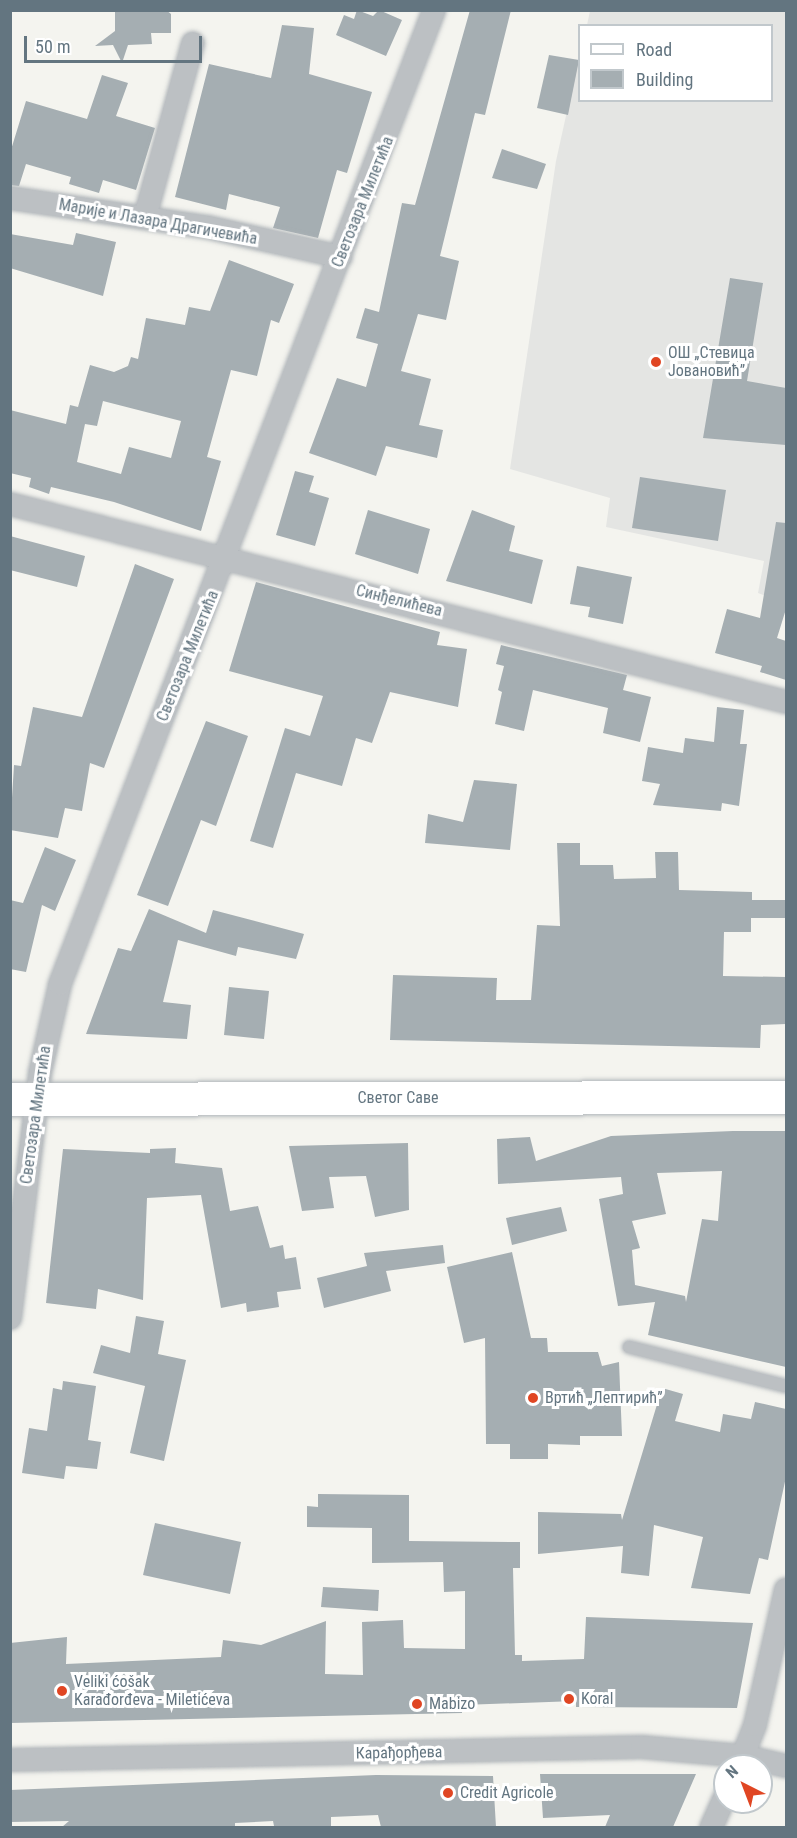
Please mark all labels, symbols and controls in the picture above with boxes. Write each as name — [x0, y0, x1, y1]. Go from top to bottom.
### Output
scale bar — [27, 24, 206, 62]
legend — [578, 24, 773, 102]
text: 50 m — [35, 36, 70, 57]
text: Road — [636, 39, 672, 60]
text: Building — [636, 69, 693, 90]
street label: Светозара Милетића — [328, 134, 398, 270]
street label: Марије и Лазара Драгичевића — [57, 195, 259, 249]
place label: ОШ „Стевица Јовановић” — [668, 343, 755, 381]
marker: ОШ „Стевица Јовановић” — [649, 355, 663, 369]
street label: Синђелићева — [354, 581, 444, 621]
street label: Светозара Милетића — [153, 588, 223, 724]
street label: Светозара Милетића — [17, 1045, 55, 1185]
street label: Светог Саве — [358, 1088, 438, 1108]
place label: Вртић „Лептирић” — [545, 1388, 663, 1408]
marker: Вртић „Лептирић” — [526, 1391, 540, 1405]
place label: Veliki ćošak Karađorđeva - Miletićeva — [74, 1672, 230, 1710]
marker: Veliki ćošak Karađorđeva - Miletićeva — [55, 1684, 69, 1698]
place label: Koral — [581, 1689, 613, 1709]
marker: Koral — [562, 1692, 576, 1706]
place label: Mabizo — [429, 1694, 475, 1714]
marker: Mabizo — [410, 1697, 424, 1711]
street label: Карађорђева — [355, 1743, 443, 1763]
north arrow — [713, 1754, 773, 1814]
text: N — [722, 1761, 742, 1782]
place label: Credit Agricole — [460, 1783, 554, 1803]
marker: Credit Agricole — [441, 1786, 455, 1800]

